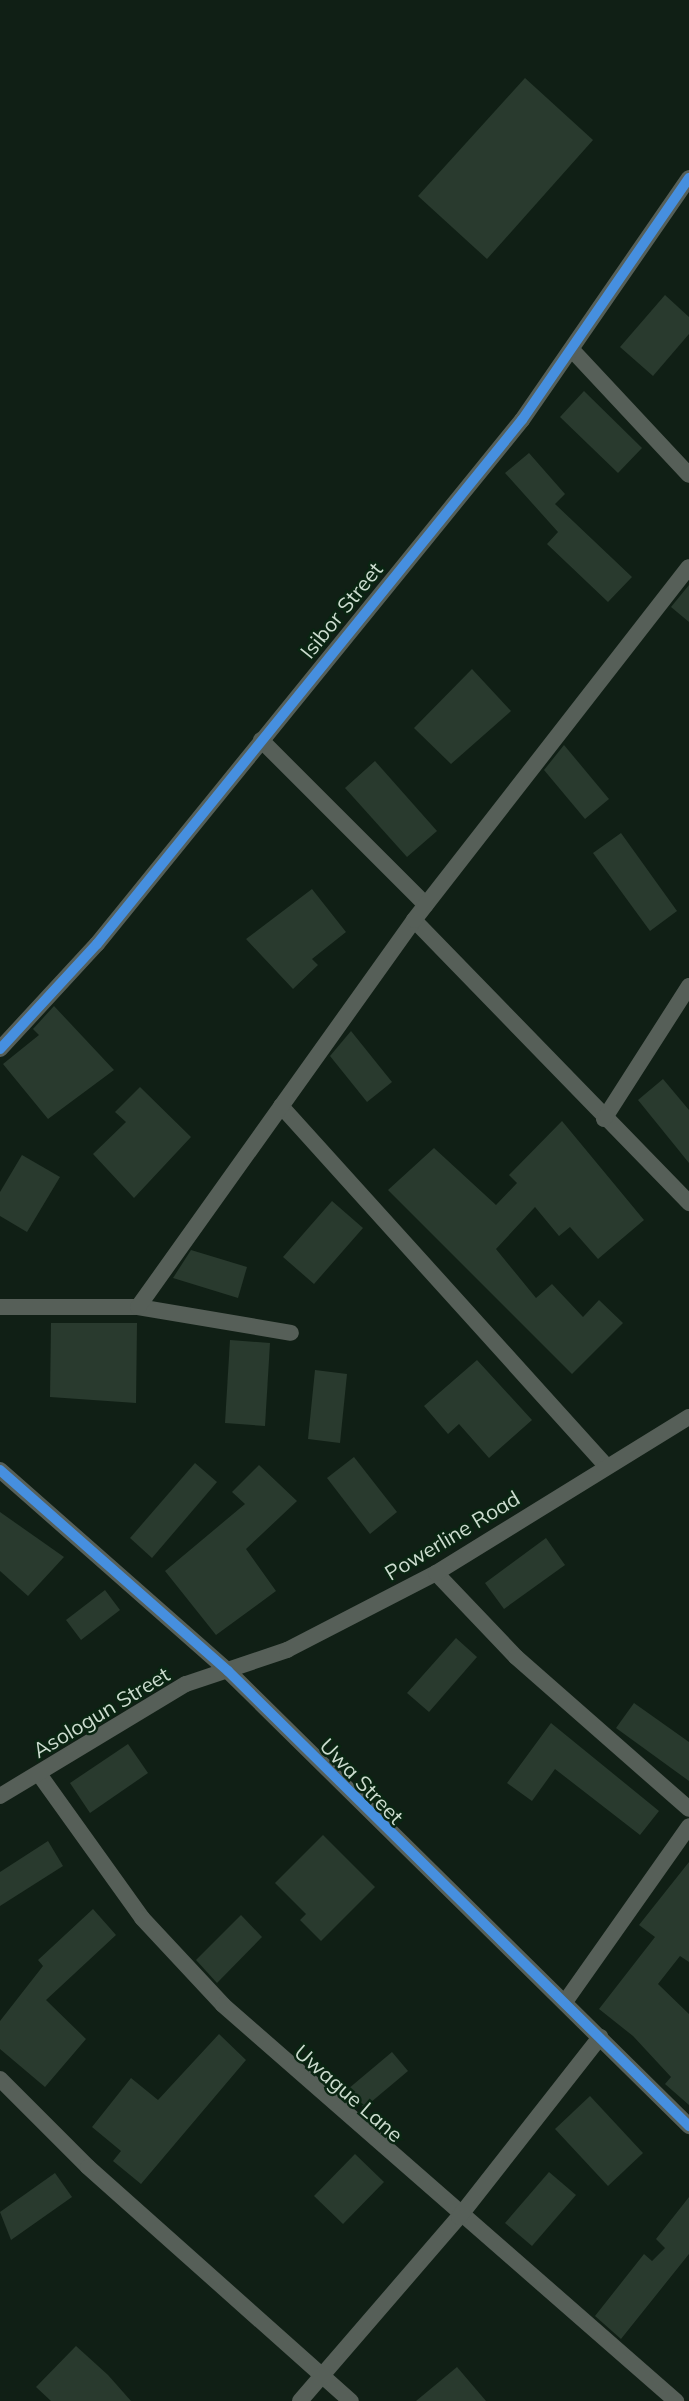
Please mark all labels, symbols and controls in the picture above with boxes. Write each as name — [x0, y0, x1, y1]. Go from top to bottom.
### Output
street label: Isibor Street — [295, 557, 387, 663]
street label: Powerline Road — [380, 1485, 524, 1585]
street label: Asologun Street — [28, 1661, 174, 1763]
street label: Uwa Street — [315, 1733, 409, 1829]
street label: Uwague Lane — [290, 2039, 408, 2147]

